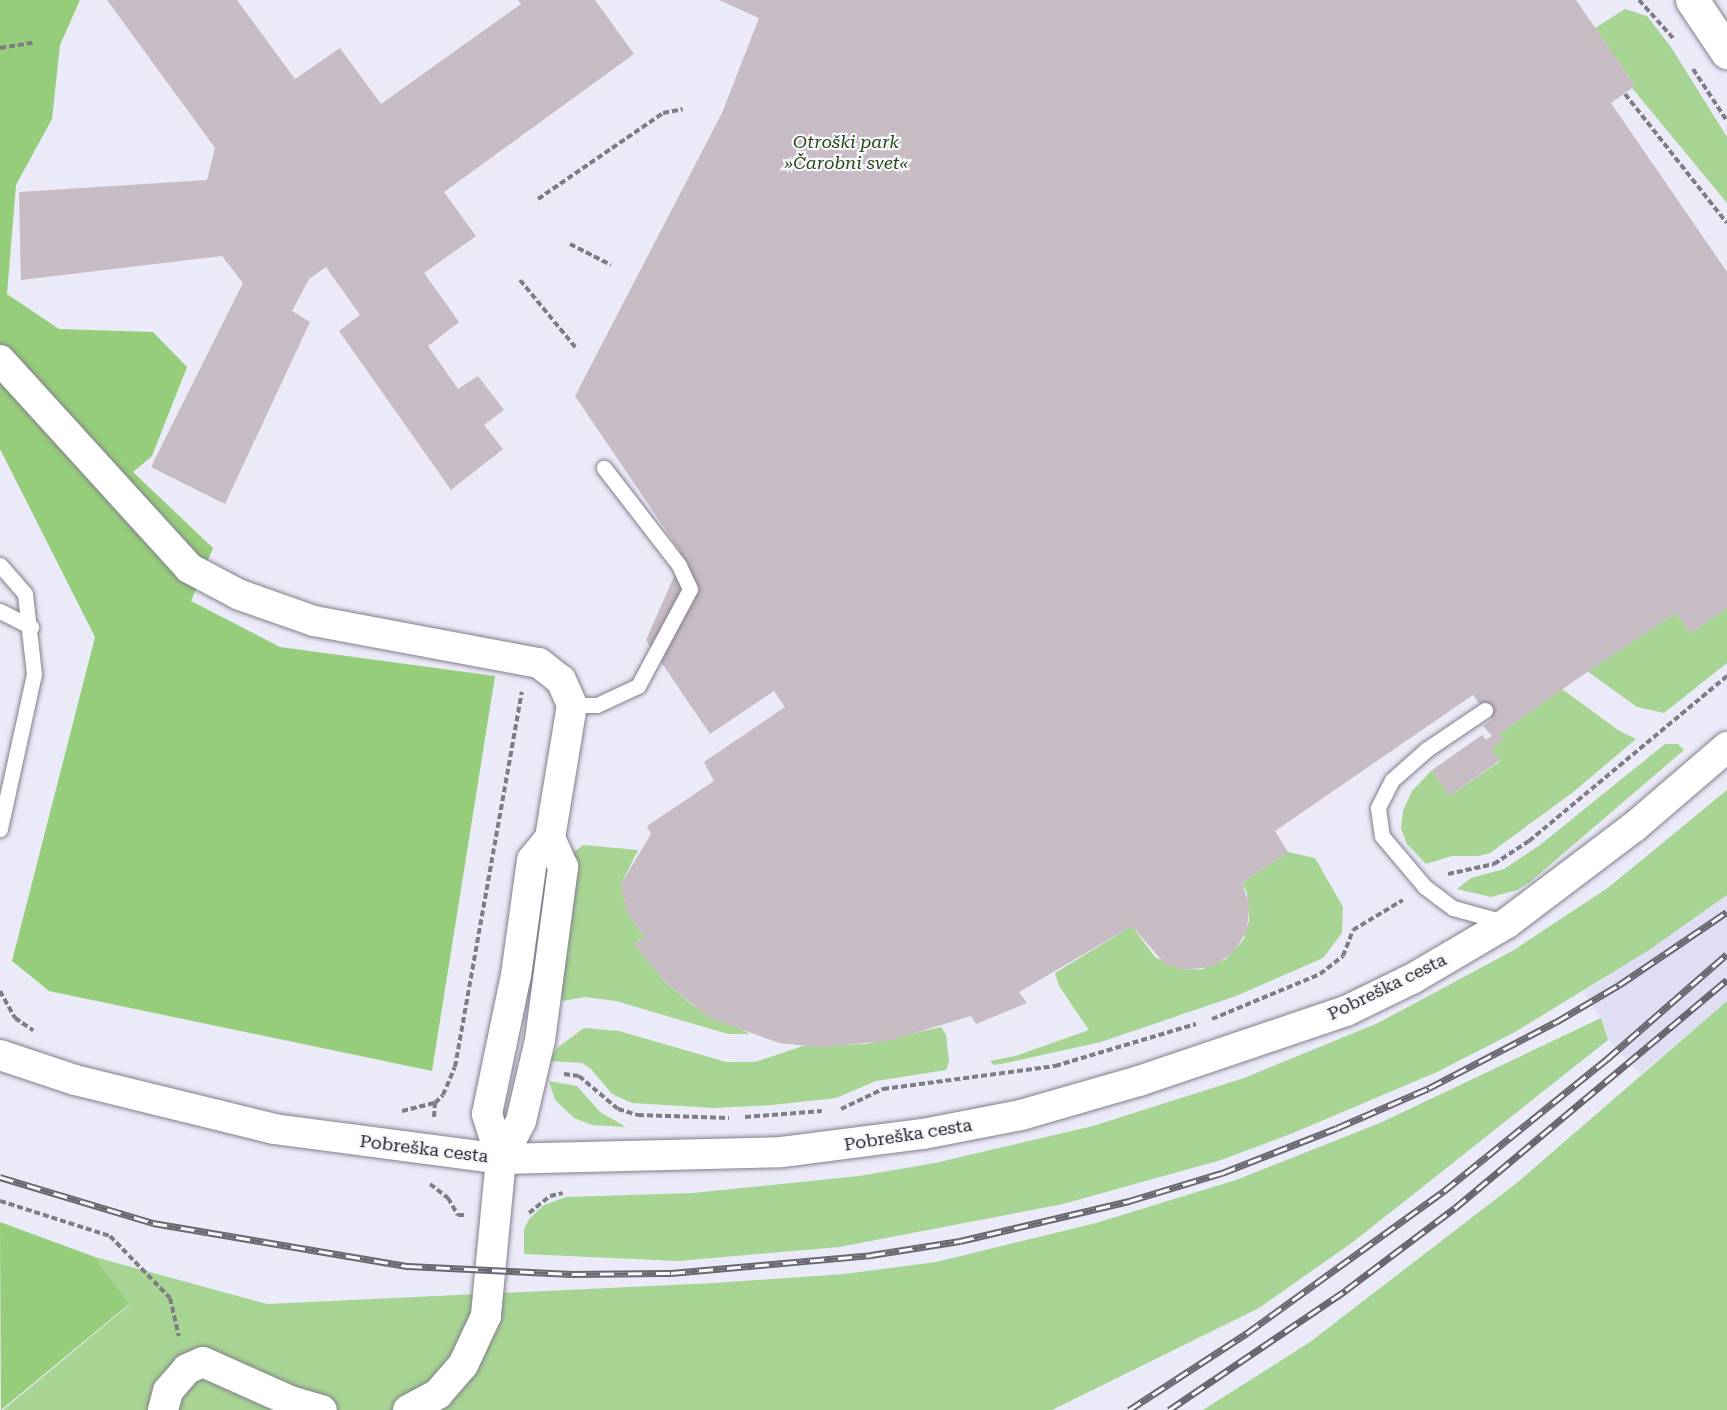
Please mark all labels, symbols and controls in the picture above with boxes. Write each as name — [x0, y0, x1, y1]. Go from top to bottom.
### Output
park label: Otroški park »Čarobni svet« — [784, 132, 908, 174]
street label: Pobreška cesta — [1324, 949, 1450, 1025]
street label: Pobreška cesta — [842, 1114, 974, 1156]
street label: Pobreška cesta — [358, 1130, 490, 1168]

